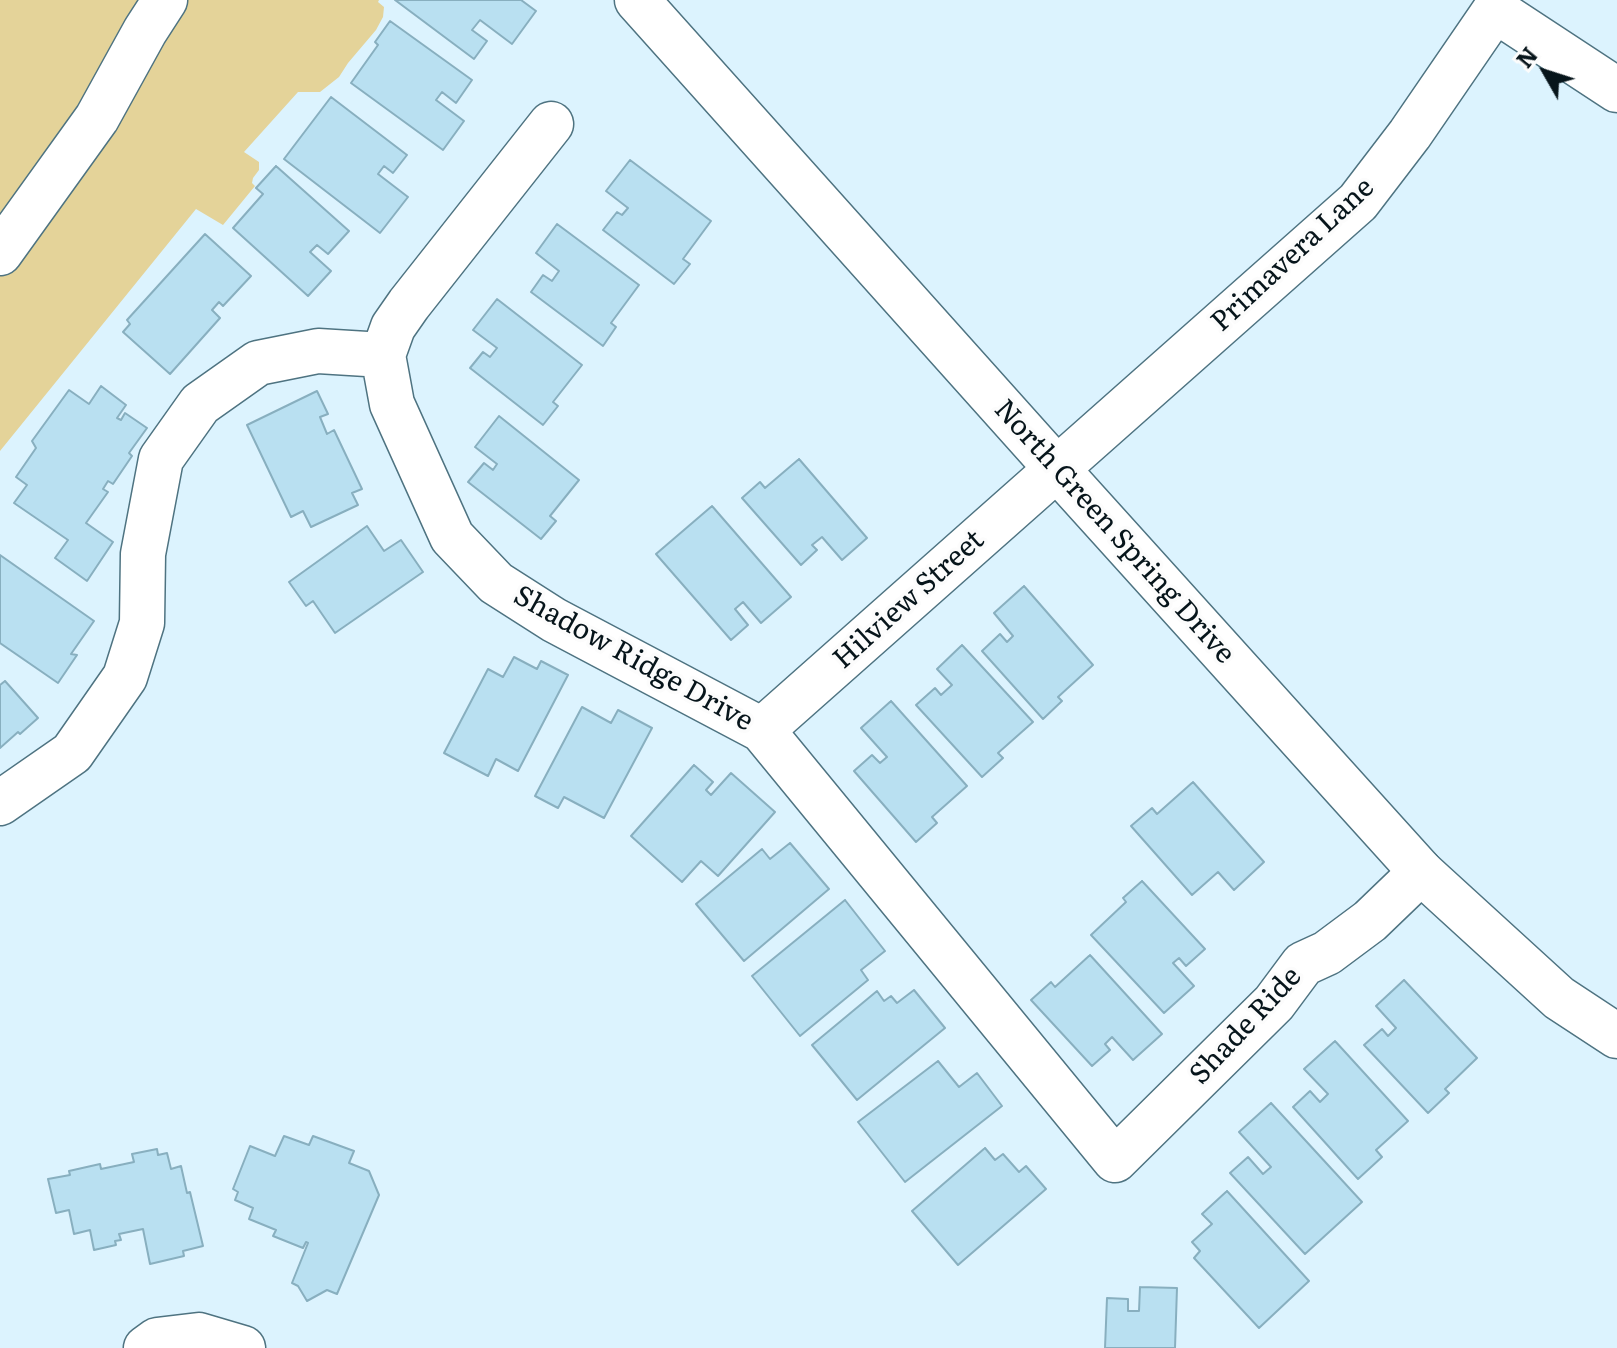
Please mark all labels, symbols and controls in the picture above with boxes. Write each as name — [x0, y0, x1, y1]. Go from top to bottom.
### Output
north arrow — [1505, 32, 1585, 112]
text: N — [1507, 39, 1545, 74]
street label: Primavera Lane — [1205, 171, 1381, 339]
street label: North Green Spring Drive — [987, 393, 1241, 671]
street label: Hilview Street — [827, 524, 991, 676]
street label: Shadow Ridge Drive — [507, 579, 759, 739]
street label: Shade Ride — [1183, 960, 1309, 1092]

